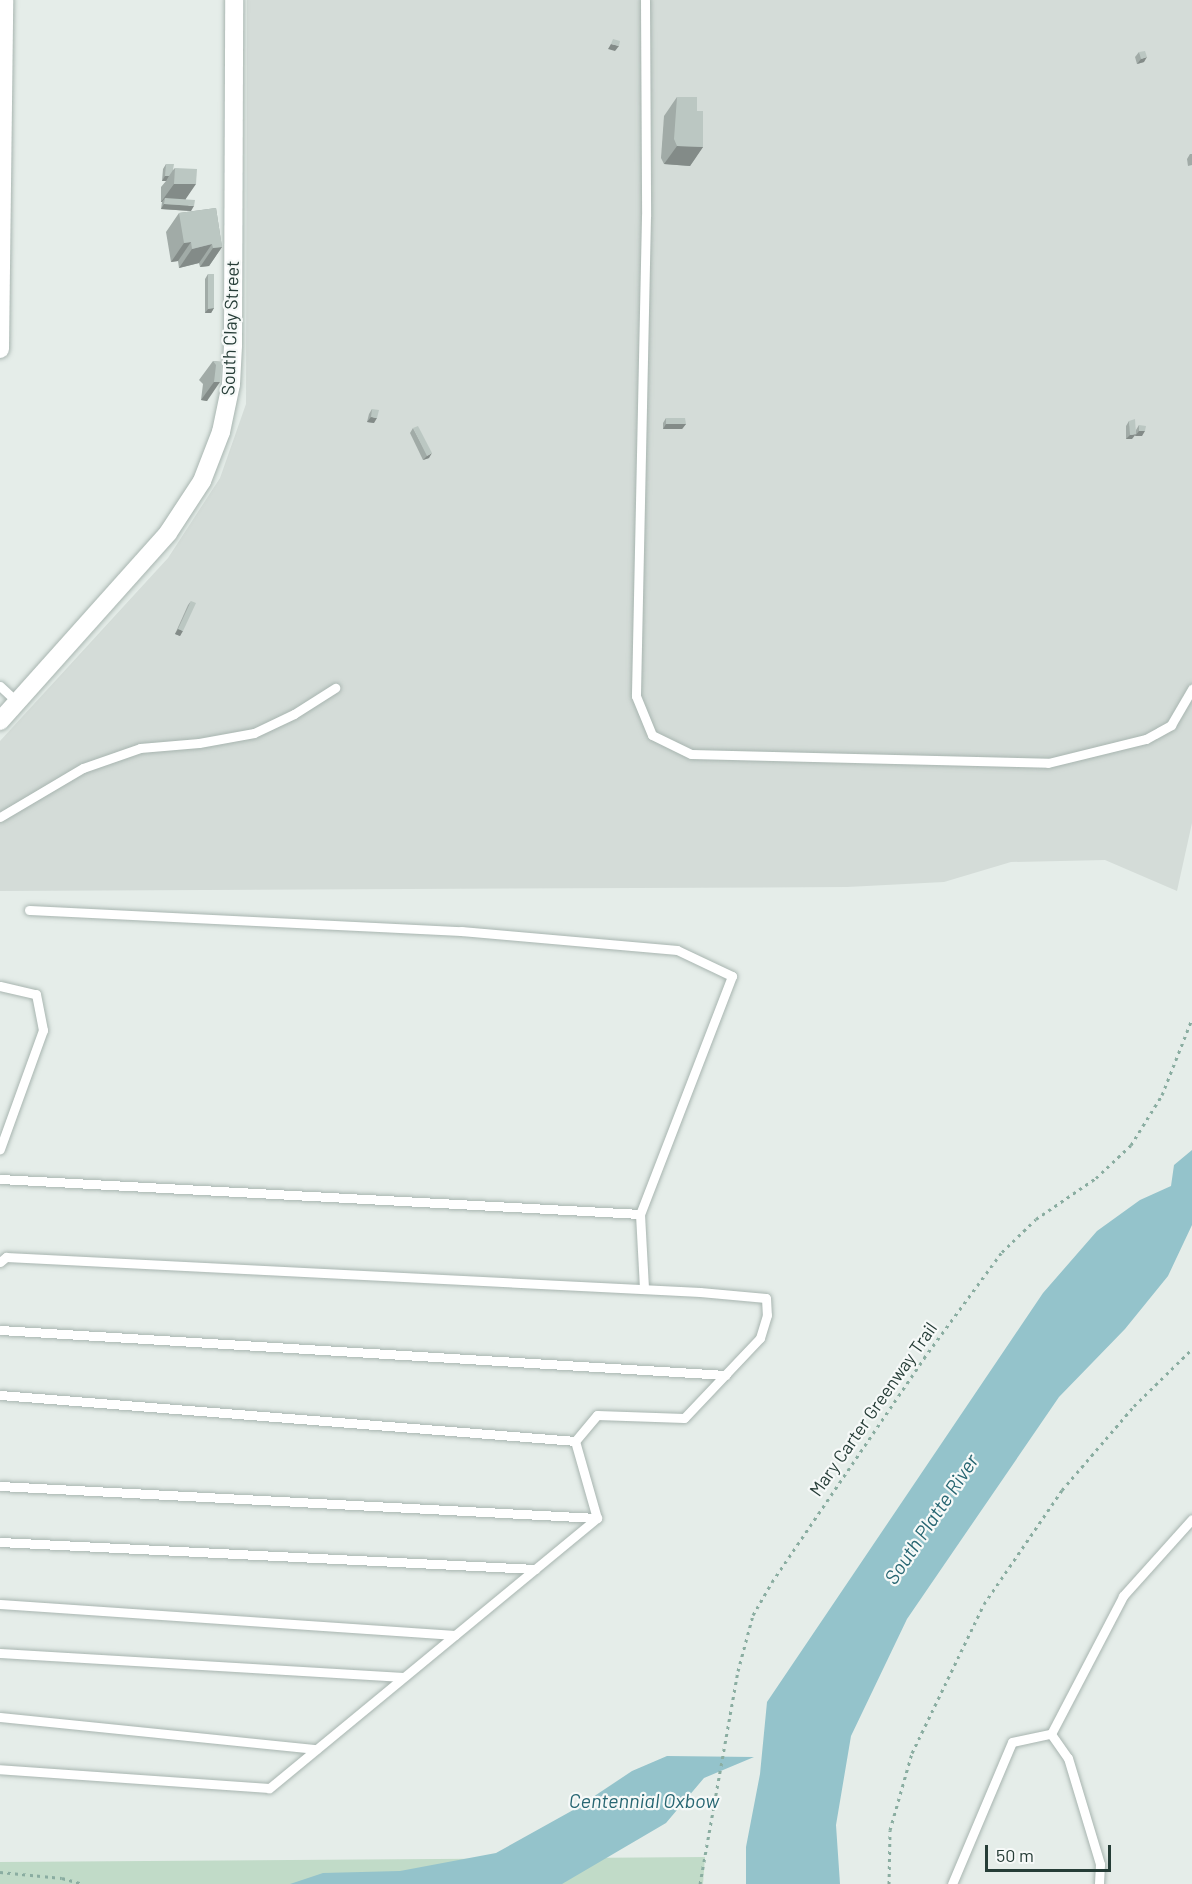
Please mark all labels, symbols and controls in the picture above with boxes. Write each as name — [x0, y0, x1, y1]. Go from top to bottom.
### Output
street label: South Clay Street — [217, 260, 243, 396]
street label: Mary Carter Greenway Trail — [805, 1318, 941, 1500]
water label: South Platte River — [879, 1450, 983, 1588]
water label: Centennial Oxbow — [569, 1788, 719, 1812]
scale bar — [988, 1833, 1114, 1871]
text: 50 m — [996, 1844, 1034, 1866]

